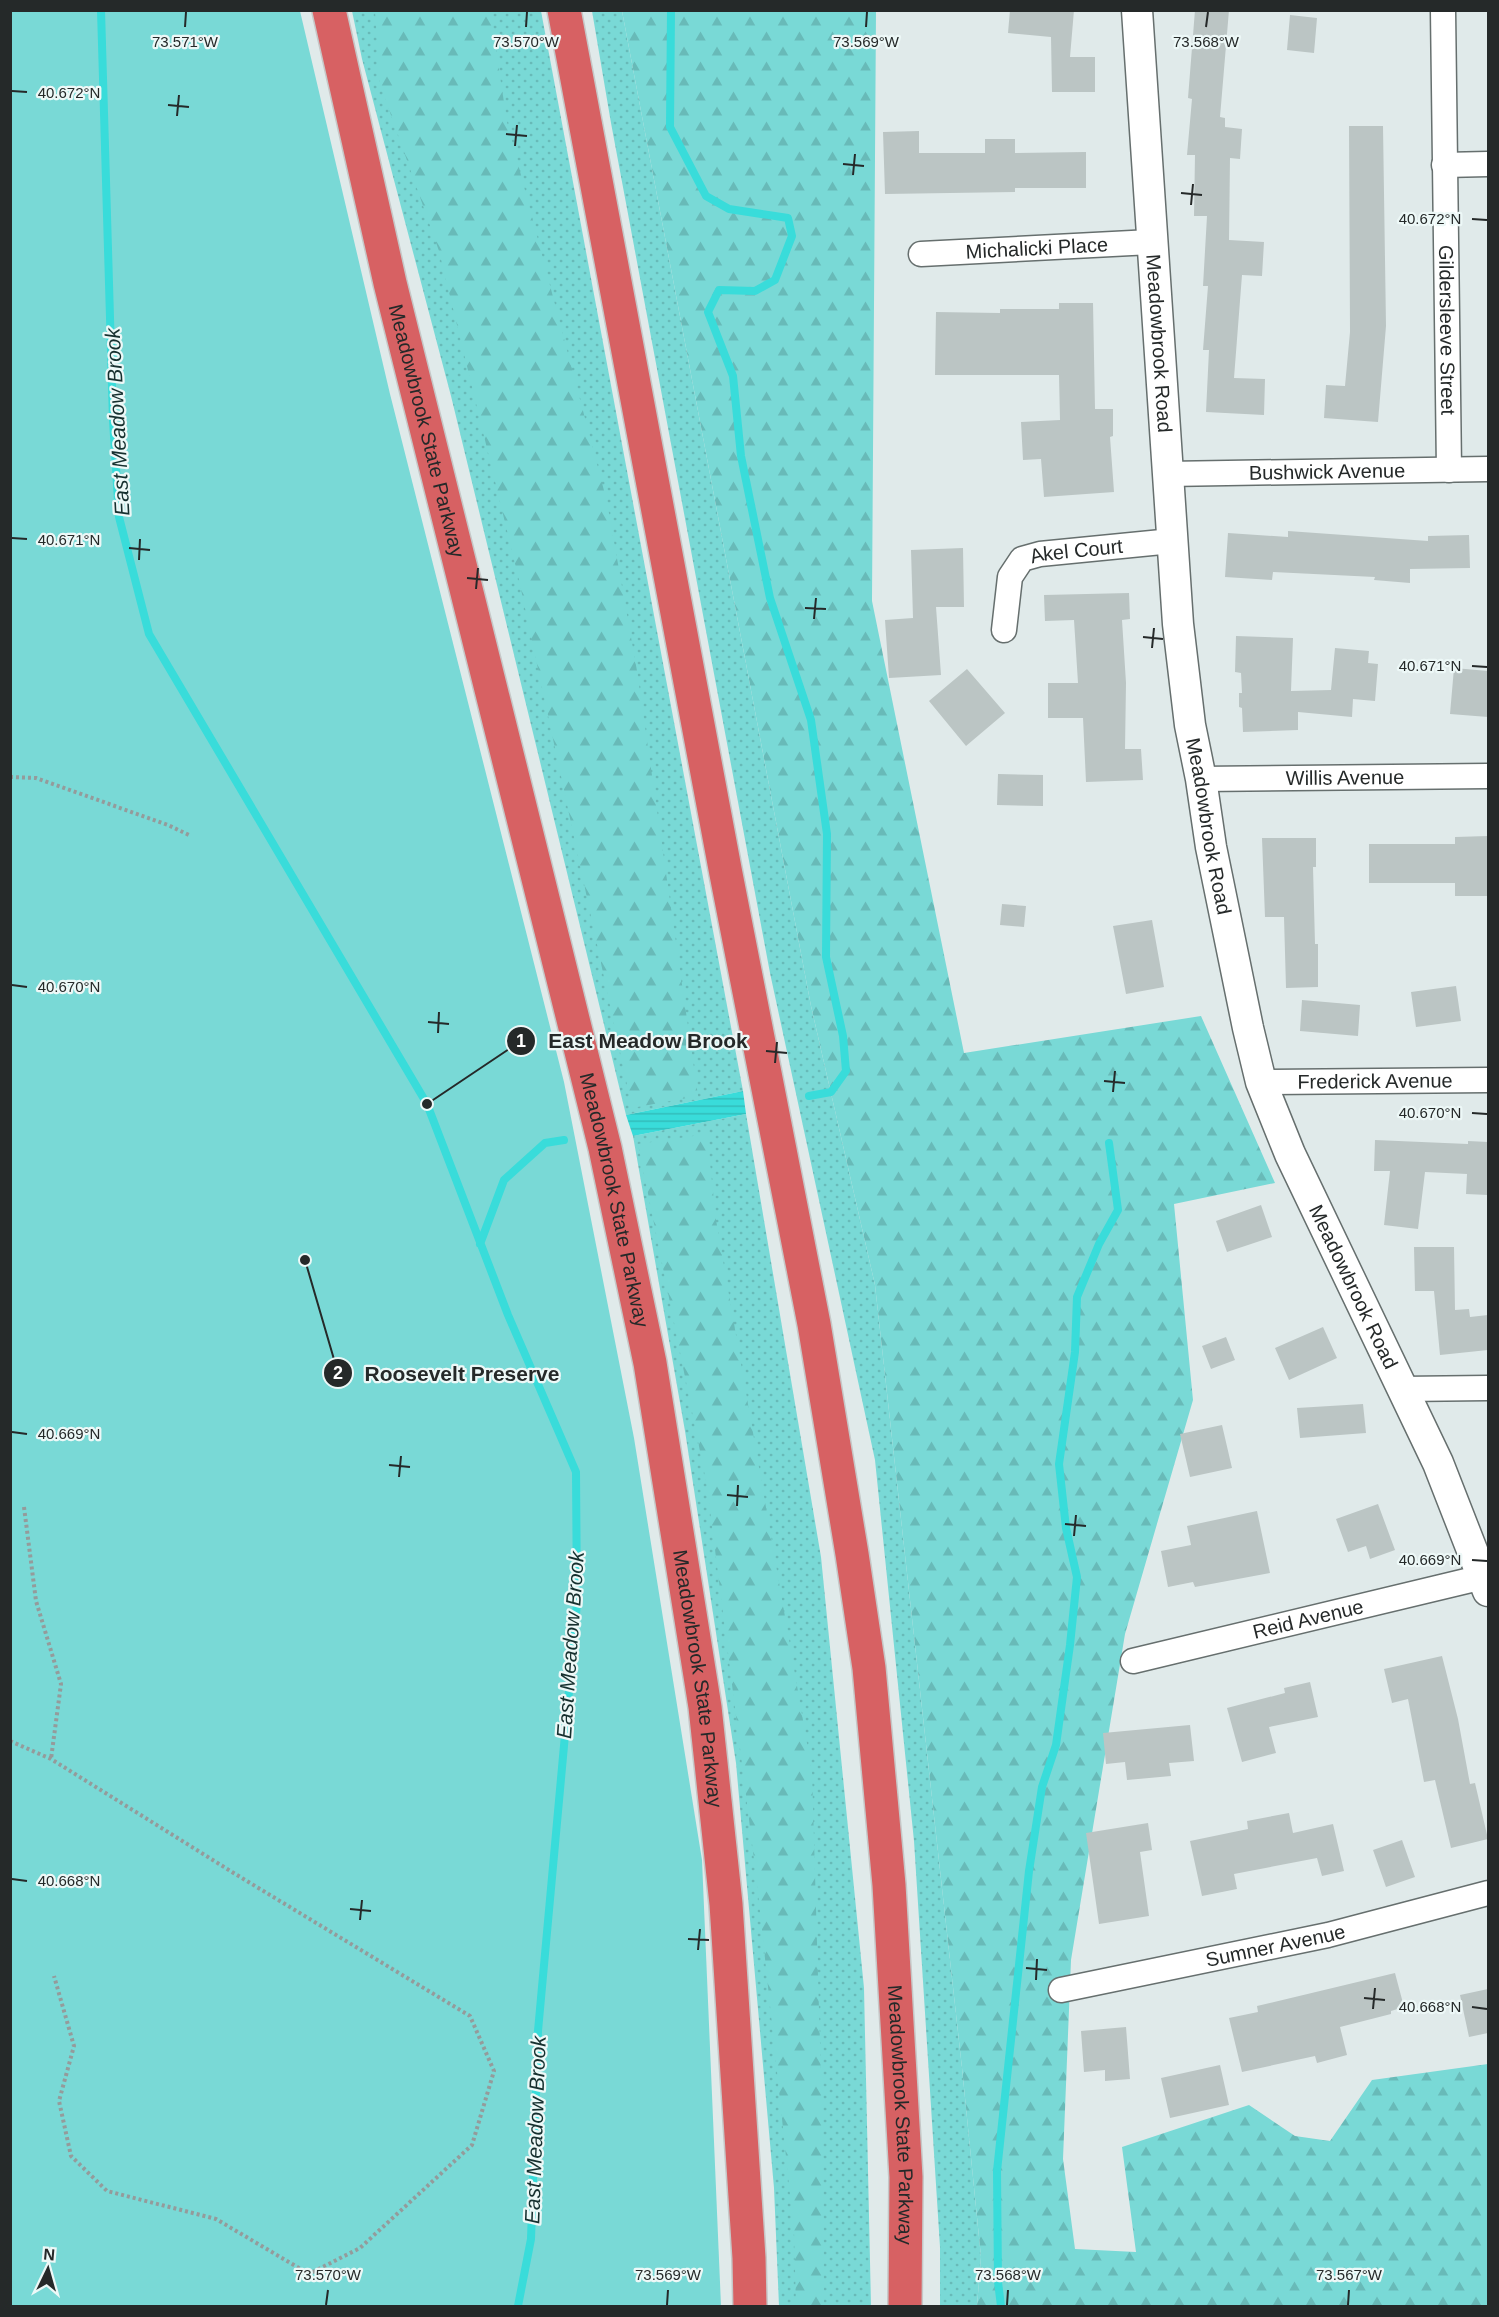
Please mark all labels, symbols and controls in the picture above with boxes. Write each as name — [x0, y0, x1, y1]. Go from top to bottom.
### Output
text: 73.571°W — [152, 33, 219, 50]
text: 73.570°W — [493, 33, 560, 50]
text: 73.569°W — [833, 33, 900, 50]
text: 73.568°W — [1173, 33, 1240, 50]
text: 40.672°N — [38, 84, 100, 101]
text: 40.672°N — [1399, 210, 1461, 227]
street label: Michalicki Place — [965, 233, 1108, 263]
street label: Gildersleeve Street — [1435, 245, 1459, 416]
street label: Meadowbrook Road — [1142, 253, 1176, 433]
street label: Meadowbrook State Parkway — [385, 302, 469, 560]
water label: East Meadow Brook — [101, 326, 133, 516]
street label: Bushwick Avenue — [1249, 459, 1405, 484]
text: 40.671°N — [38, 531, 100, 548]
street label: Akel Court — [1027, 535, 1124, 567]
text: 40.671°N — [1399, 657, 1461, 674]
street label: Meadowbrook Road — [1182, 736, 1236, 916]
street label: Willis Avenue — [1286, 766, 1404, 789]
text: 40.670°N — [38, 978, 100, 995]
callout: East Meadow Brook — [506, 1022, 759, 1061]
text: East Meadow Brook — [548, 1029, 748, 1052]
text: 1 — [516, 1031, 526, 1051]
street label: Frederick Avenue — [1297, 1069, 1453, 1093]
street label: Meadowbrook State Parkway — [576, 1070, 653, 1329]
text: 40.670°N — [1399, 1104, 1461, 1121]
street label: Meadowbrook Road — [1305, 1201, 1402, 1372]
callout: Roosevelt Preserve — [323, 1354, 571, 1393]
text: Roosevelt Preserve — [365, 1362, 559, 1385]
text: 2 — [333, 1363, 343, 1383]
text: 40.669°N — [38, 1425, 100, 1442]
street label: Meadowbrook State Parkway — [669, 1548, 727, 1809]
water label: East Meadow Brook — [552, 1549, 588, 1740]
text: 40.669°N — [1399, 1551, 1461, 1568]
street label: Reid Avenue — [1250, 1595, 1366, 1643]
text: 40.668°N — [38, 1872, 100, 1889]
street label: Sumner Avenue — [1204, 1920, 1348, 1971]
street label: Meadowbrook State Parkway — [884, 1984, 917, 2245]
text: 40.668°N — [1399, 1998, 1461, 2015]
water label: East Meadow Brook — [520, 2034, 550, 2224]
north arrow — [18, 2239, 78, 2299]
text: N — [43, 2246, 56, 2264]
text: 73.570°W — [295, 2266, 362, 2283]
text: 73.569°W — [635, 2266, 702, 2283]
text: 73.568°W — [975, 2266, 1042, 2283]
text: 73.567°W — [1316, 2266, 1383, 2283]

